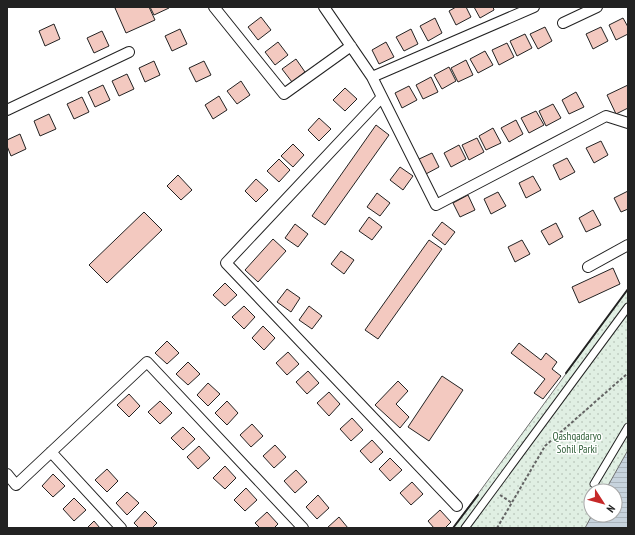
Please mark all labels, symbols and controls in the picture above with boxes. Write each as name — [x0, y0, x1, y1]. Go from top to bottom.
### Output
park label: Qashqadaryo Sohil Parki — [552, 429, 602, 456]
north arrow — [583, 483, 623, 523]
text: N — [604, 502, 619, 515]

